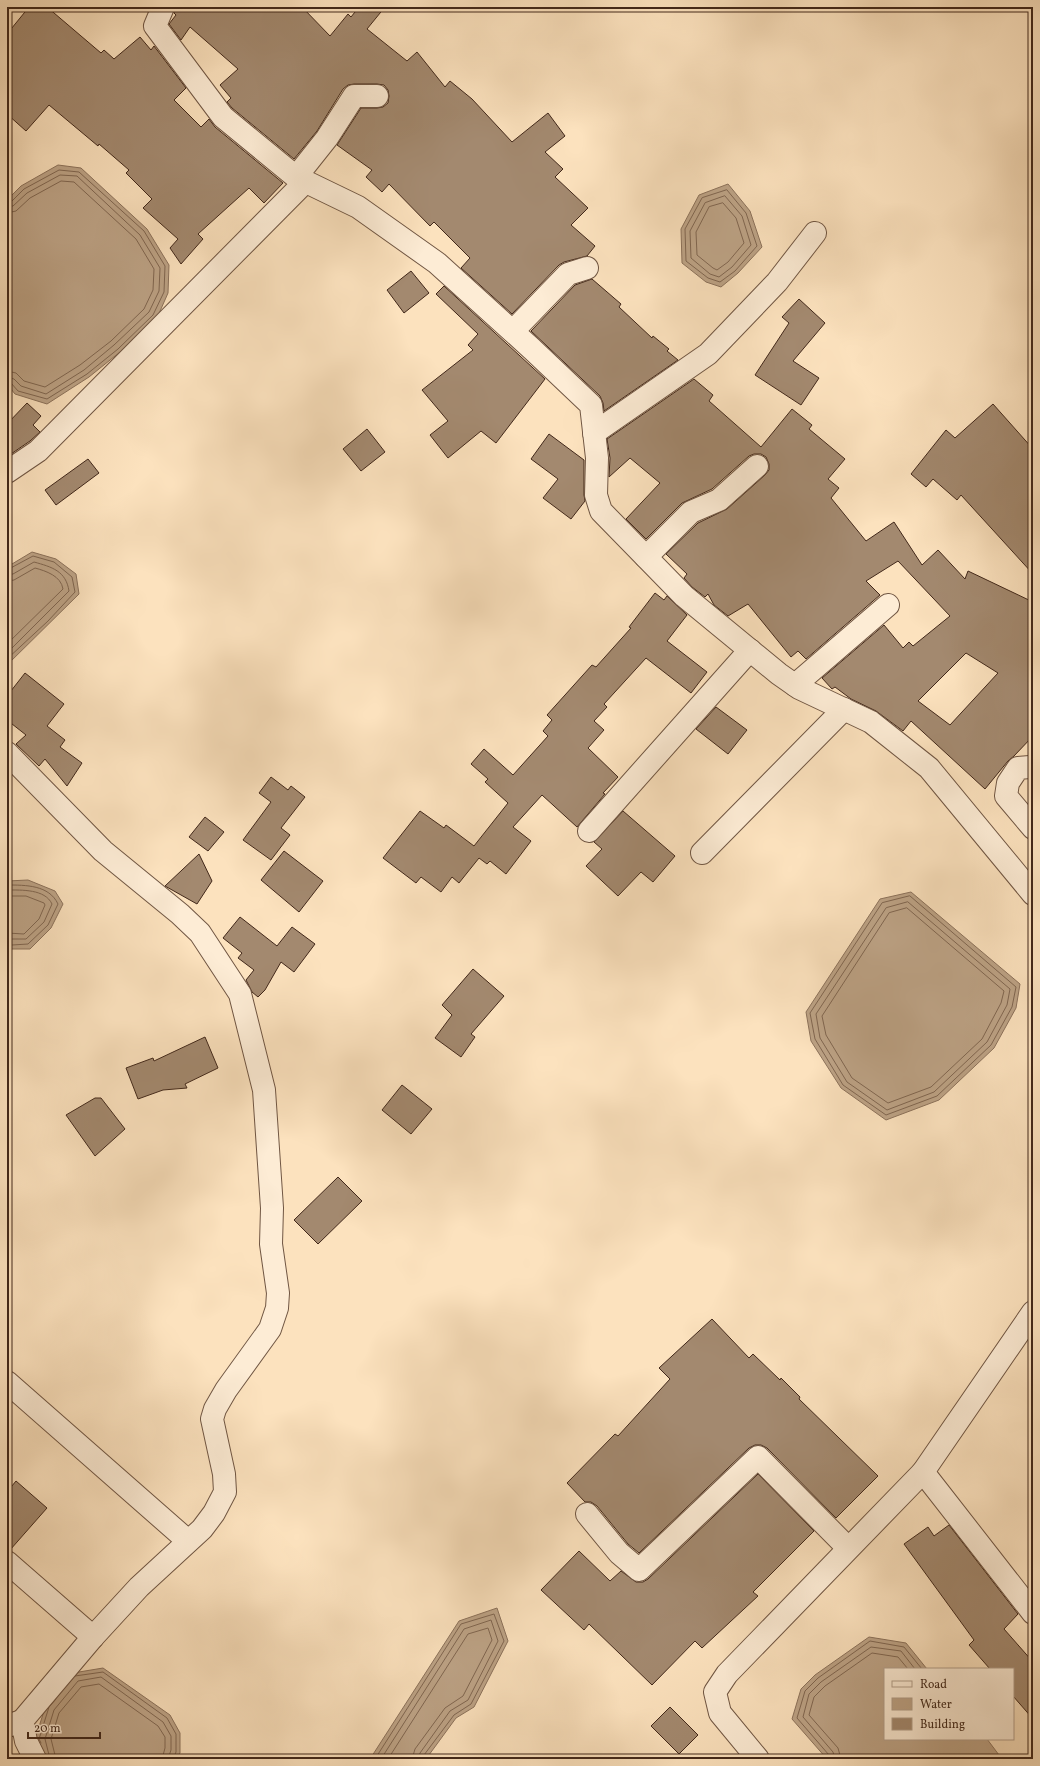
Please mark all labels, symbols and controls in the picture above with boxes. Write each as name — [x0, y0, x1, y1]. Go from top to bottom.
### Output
legend — [884, 1668, 1014, 1740]
text: Road — [920, 1677, 947, 1693]
text: Water — [920, 1697, 952, 1713]
scale bar — [28, 1714, 100, 1740]
text: Building — [920, 1717, 965, 1733]
text: 20 m — [34, 1721, 61, 1737]

